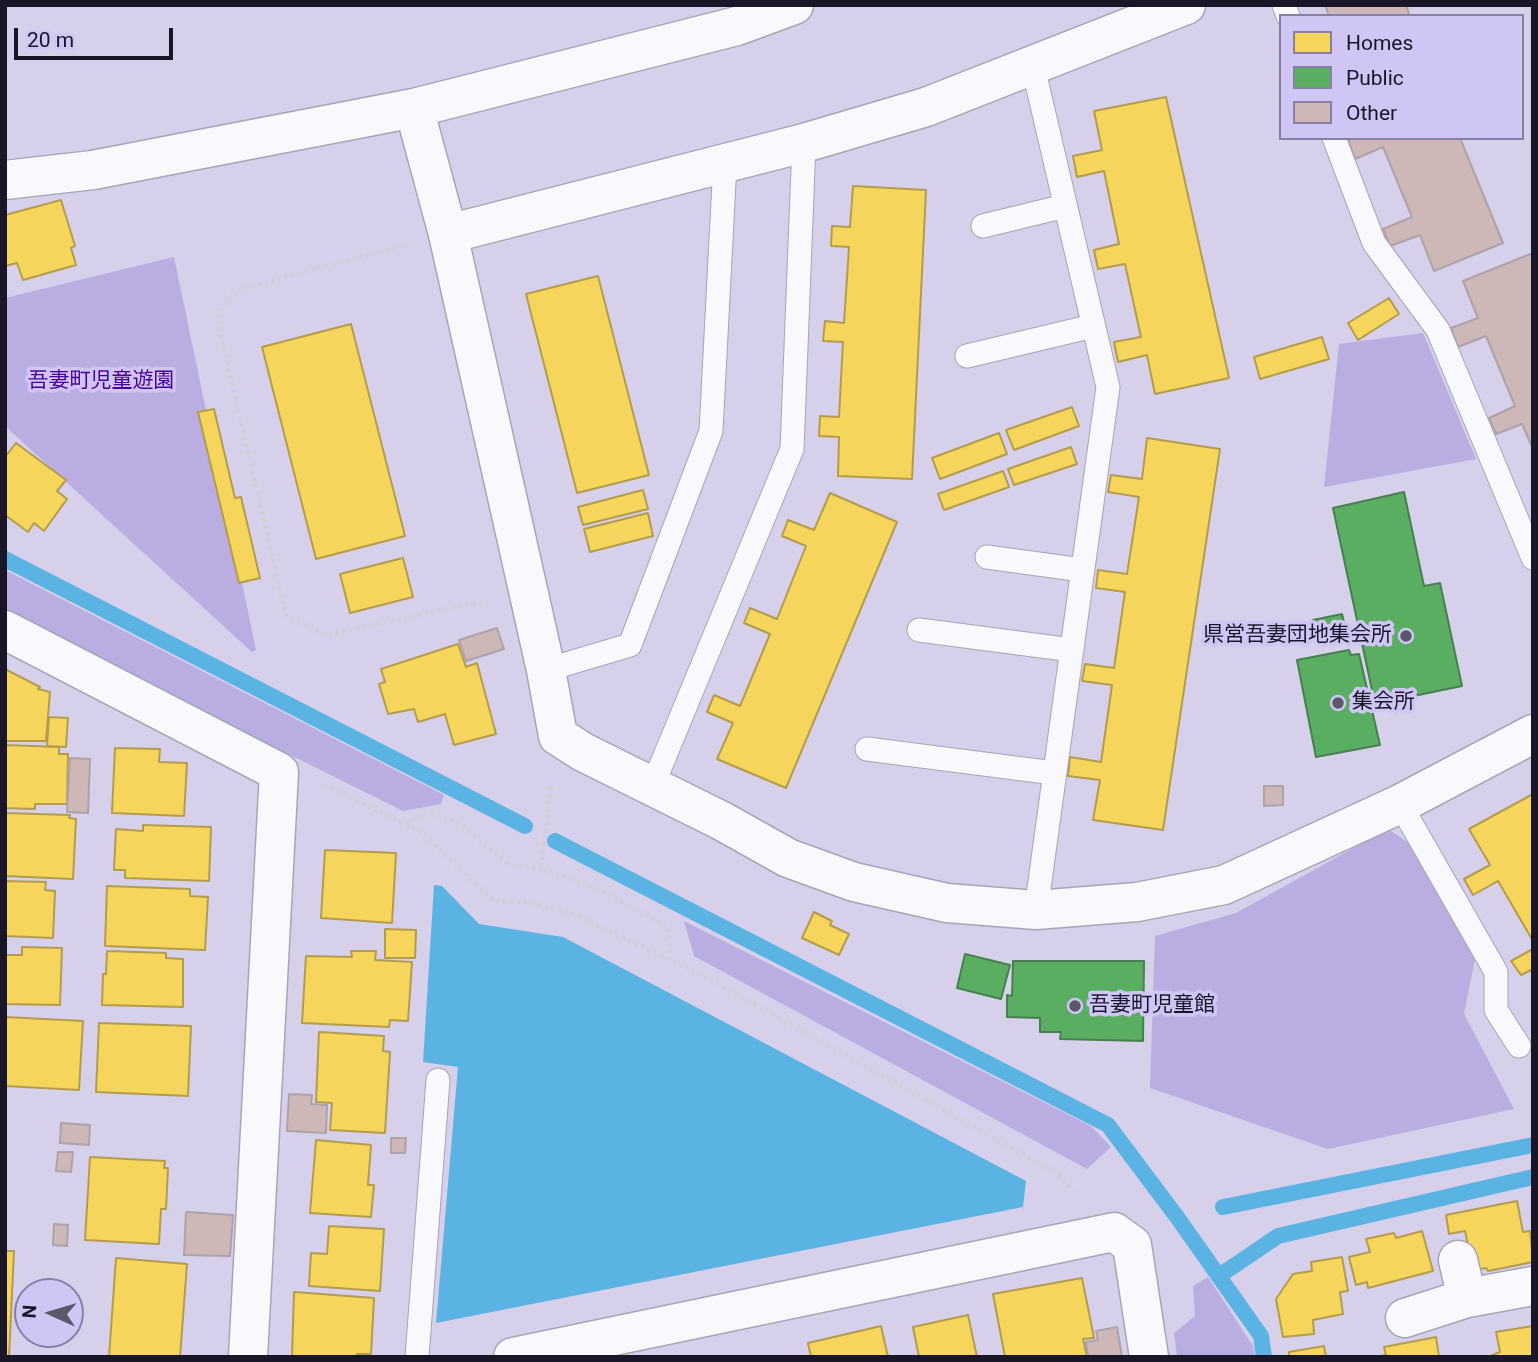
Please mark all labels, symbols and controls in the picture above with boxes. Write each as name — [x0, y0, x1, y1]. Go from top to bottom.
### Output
scale bar — [18, 14, 177, 58]
legend — [1279, 14, 1524, 140]
text: 20 m — [27, 28, 74, 52]
text: Homes — [1346, 31, 1413, 55]
text: Public — [1346, 66, 1404, 90]
text: Other — [1346, 101, 1397, 125]
park label: 吾妻町児童遊園 — [28, 369, 174, 395]
place label: 県営吾妻団地集会所 — [1203, 623, 1392, 649]
marker: 県営吾妻団地集会所 — [1398, 628, 1414, 644]
place label: 集会所 — [1352, 690, 1415, 716]
marker: 集会所 — [1330, 695, 1346, 711]
place label: 吾妻町児童館 — [1089, 993, 1215, 1019]
marker: 吾妻町児童館 — [1067, 998, 1083, 1014]
north arrow — [14, 1278, 84, 1348]
text: N — [18, 1304, 41, 1319]

